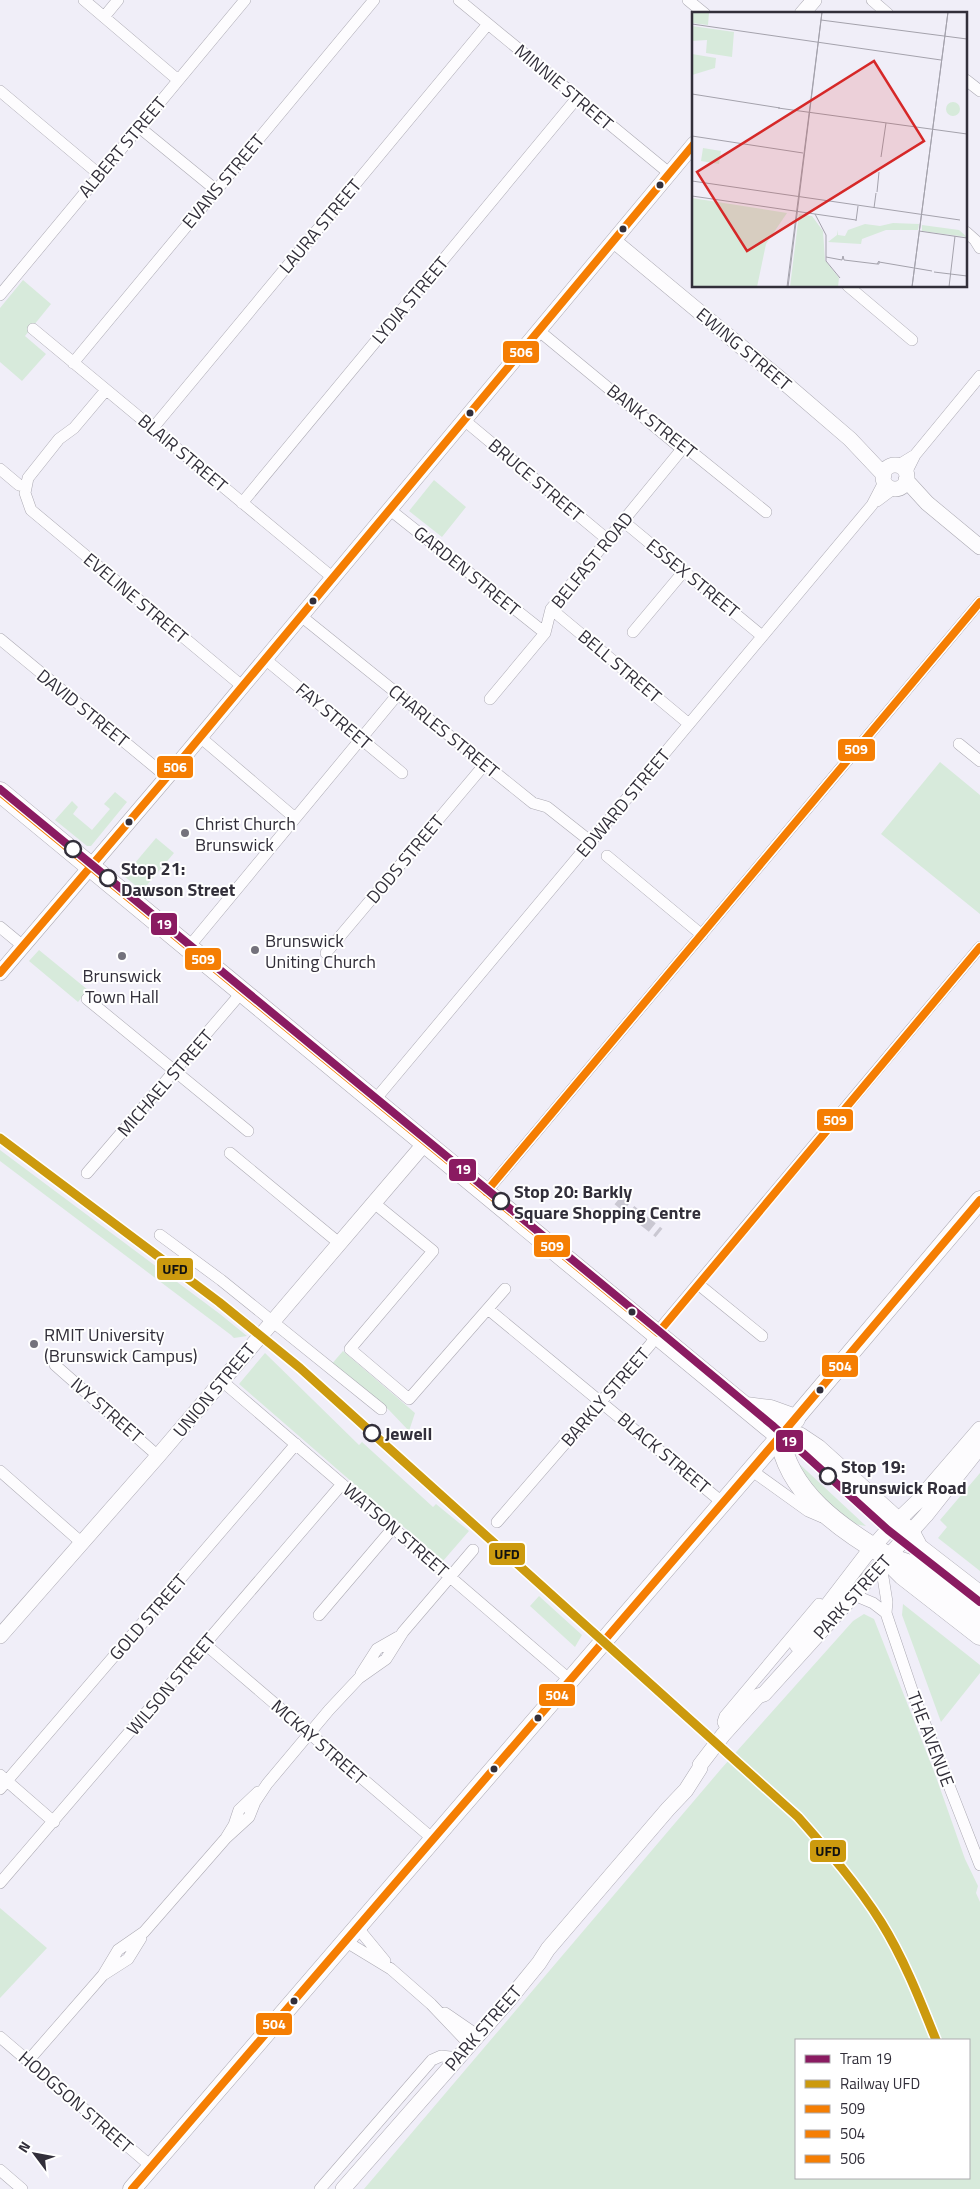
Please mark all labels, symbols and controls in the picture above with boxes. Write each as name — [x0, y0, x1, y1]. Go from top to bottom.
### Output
inset map — [692, 12, 968, 288]
street label: MINNIE STREET — [509, 37, 620, 137]
street label: ALBERT STREET — [72, 90, 173, 203]
street label: EVANS STREET — [175, 127, 271, 234]
street label: LAURA STREET — [272, 172, 368, 279]
unlabelled marker — [655, 180, 665, 190]
unlabelled marker — [618, 224, 628, 234]
street label: LYDIA STREET — [365, 250, 455, 350]
street label: EWING STREET — [690, 301, 798, 397]
line badge: 506 — [502, 340, 540, 364]
text: 506 — [509, 341, 533, 362]
street label: BANK STREET — [601, 377, 703, 465]
street label: BLAIR STREET — [132, 407, 234, 499]
unlabelled marker — [465, 408, 475, 418]
street label: BRUCE STREET — [482, 432, 590, 528]
street label: BELFAST ROAD — [545, 506, 639, 614]
street label: GARDEN STREET — [408, 520, 527, 623]
street label: ESSEX STREET — [641, 532, 746, 624]
street label: EVELINE STREET — [78, 546, 195, 650]
unlabelled marker — [308, 596, 318, 606]
street label: BELL STREET — [572, 623, 668, 709]
street label: DAVID STREET — [31, 662, 135, 754]
street label: FAY STREET — [290, 676, 378, 756]
street label: CHARLES STREET — [383, 678, 506, 785]
line badge: 509 — [837, 738, 876, 762]
text: 509 — [844, 738, 868, 759]
street label: EDWARD STREET — [570, 743, 677, 863]
line badge: 506 — [156, 755, 194, 779]
text: 506 — [163, 756, 187, 777]
street label: DODS STREET — [360, 808, 451, 909]
place label: Christ Church Brunswick — [195, 810, 296, 858]
unlabelled marker — [124, 817, 134, 827]
marker: Christ Church Brunswick — [179, 827, 191, 839]
unlabelled marker — [64, 840, 82, 858]
place label: Stop 21: Dawson Street — [121, 855, 236, 903]
marker: Stop 21: Dawson Street — [99, 869, 117, 887]
line badge: 19 — [150, 912, 178, 936]
text: 19 — [156, 913, 172, 934]
place label: Brunswick Uniting Church — [265, 927, 376, 975]
marker: Brunswick Uniting Church — [249, 944, 261, 956]
line badge: 509 — [184, 947, 222, 971]
text: 509 — [191, 948, 215, 969]
marker: Brunswick Town Hall — [116, 950, 128, 962]
place label: Brunswick Town Hall — [83, 962, 162, 1010]
street label: MICHAEL STREET — [111, 1023, 220, 1143]
line badge: 509 — [816, 1108, 854, 1132]
text: 509 — [823, 1109, 847, 1130]
line badge: 19 — [448, 1158, 477, 1182]
text: 19 — [455, 1158, 471, 1179]
place label: Stop 20: Barkly Square Shopping Centre — [514, 1178, 701, 1226]
marker: Stop 20: Barkly Square Shopping Centre — [492, 1192, 510, 1210]
line badge: 509 — [533, 1234, 571, 1258]
text: 509 — [540, 1235, 564, 1256]
line badge: UFD — [156, 1257, 194, 1281]
text: UFD — [162, 1258, 188, 1279]
unlabelled marker — [627, 1307, 637, 1317]
place label: RMIT University (Brunswick Campus) — [44, 1321, 198, 1369]
street label: UNION STREET — [166, 1337, 262, 1443]
marker: RMIT University (Brunswick Campus) — [28, 1338, 40, 1350]
street label: BARKLY STREET — [554, 1341, 656, 1452]
line badge: 504 — [821, 1354, 859, 1378]
text: 504 — [828, 1355, 852, 1376]
street label: IVY STREET — [65, 1371, 150, 1449]
unlabelled marker — [815, 1385, 825, 1395]
street label: BLACK STREET — [612, 1406, 717, 1500]
place label: Jewell — [385, 1420, 432, 1447]
marker: Jewell — [363, 1424, 381, 1442]
line badge: 19 — [775, 1429, 804, 1453]
text: 19 — [781, 1430, 797, 1451]
place label: Stop 19: Brunswick Road — [841, 1453, 967, 1501]
marker: Stop 19: Brunswick Road — [819, 1467, 837, 1485]
street label: WATSON STREET — [337, 1476, 455, 1584]
line badge: UFD — [488, 1542, 526, 1566]
text: UFD — [494, 1543, 520, 1564]
street label: PARK STREET — [807, 1548, 898, 1645]
street label: GOLD STREET — [103, 1567, 194, 1666]
street label: WILSON STREET — [120, 1626, 222, 1741]
line badge: 504 — [538, 1683, 576, 1707]
text: 504 — [545, 1684, 569, 1705]
street label: THE AVENUE — [900, 1688, 962, 1791]
street label: MCKAY STREET — [265, 1693, 373, 1791]
unlabelled marker — [533, 1713, 543, 1723]
unlabelled marker — [489, 1764, 499, 1774]
line badge: UFD — [809, 1839, 847, 1863]
text: UFD — [815, 1840, 841, 1861]
street label: PARK STREET — [438, 1979, 528, 2077]
unlabelled marker — [289, 1996, 299, 2006]
line badge: 504 — [255, 2012, 293, 2036]
text: 504 — [262, 2013, 286, 2034]
legend — [795, 2039, 970, 2179]
street label: HODGSON STREET — [15, 2047, 137, 2157]
text: Tram 19 — [840, 2047, 892, 2070]
text: Railway UFD — [840, 2072, 920, 2095]
text: 509 — [840, 2097, 865, 2120]
text: 504 — [840, 2122, 865, 2145]
north arrow — [10, 2129, 60, 2179]
text: 506 — [840, 2147, 865, 2170]

